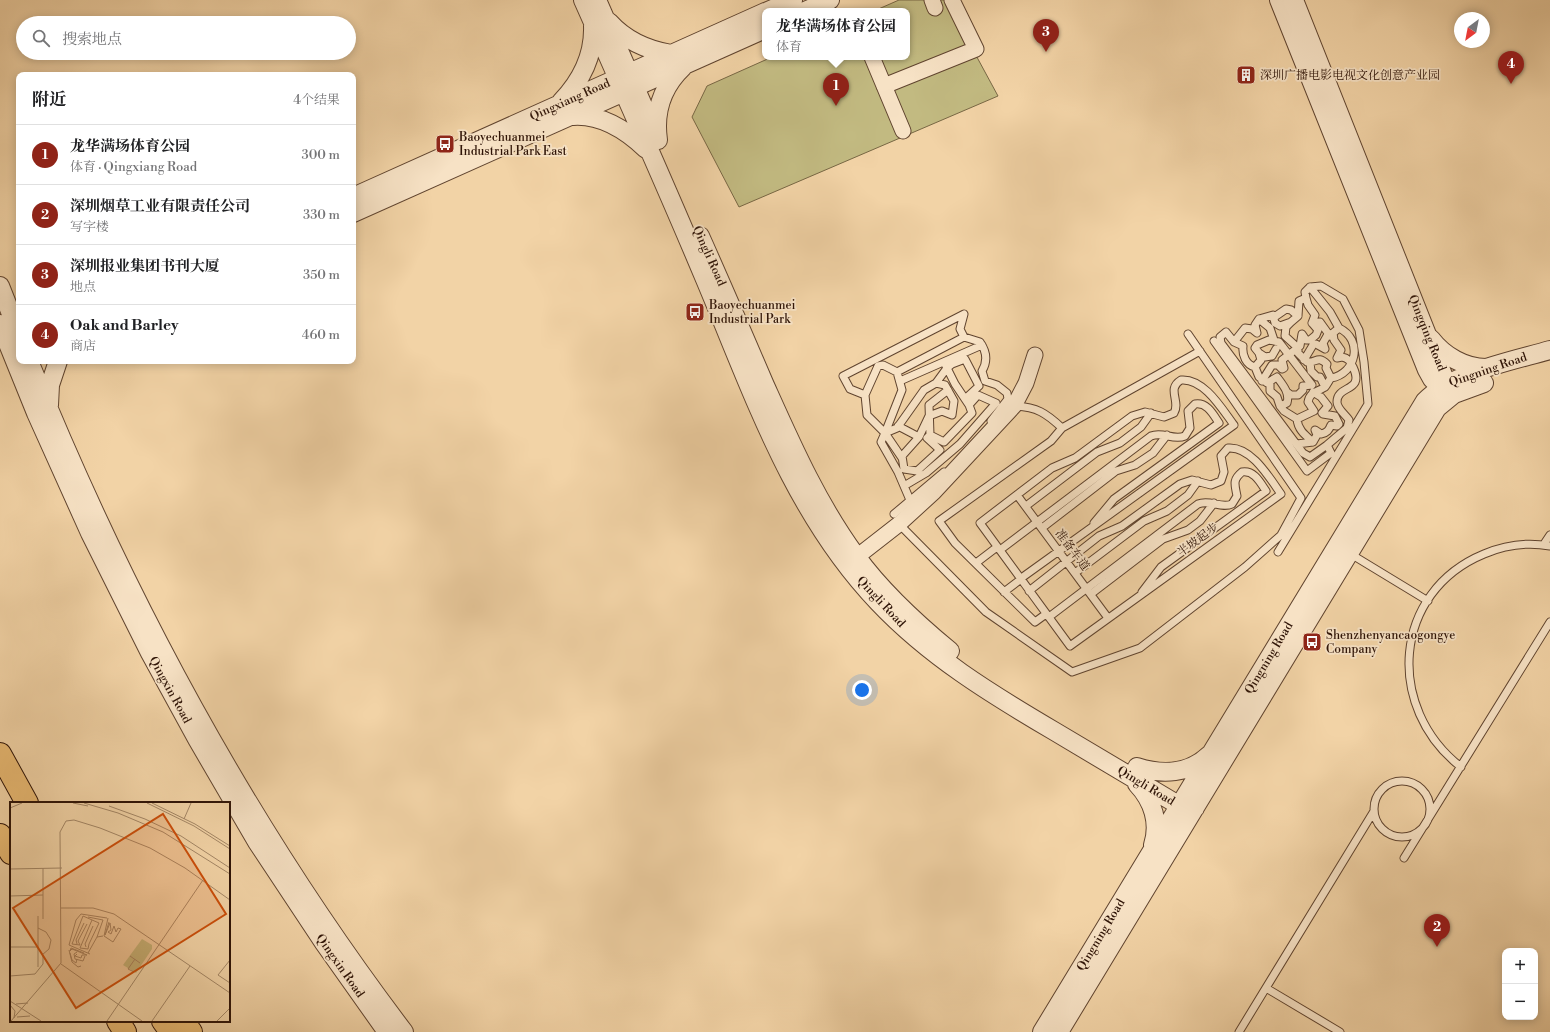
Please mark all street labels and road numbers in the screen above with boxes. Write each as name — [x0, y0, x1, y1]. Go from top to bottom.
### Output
street label: Qingxiang Road — [527, 75, 613, 124]
street label: Qingli Road — [689, 223, 729, 289]
street label: Qingqing Road — [1405, 293, 1449, 374]
street label: Qingning Road — [1447, 350, 1529, 390]
street label: 半坡起步 — [1174, 520, 1222, 560]
street label: 准备车道 — [1052, 526, 1092, 574]
street label: Qingli Road — [854, 573, 909, 631]
street label: Qingning Road — [1242, 619, 1297, 697]
street label: Qingxin Road — [145, 654, 195, 726]
street label: Qingli Road — [1114, 763, 1178, 809]
street label: Qingning Road — [1074, 896, 1129, 974]
street label: Qingxin Road — [313, 931, 368, 1001]

